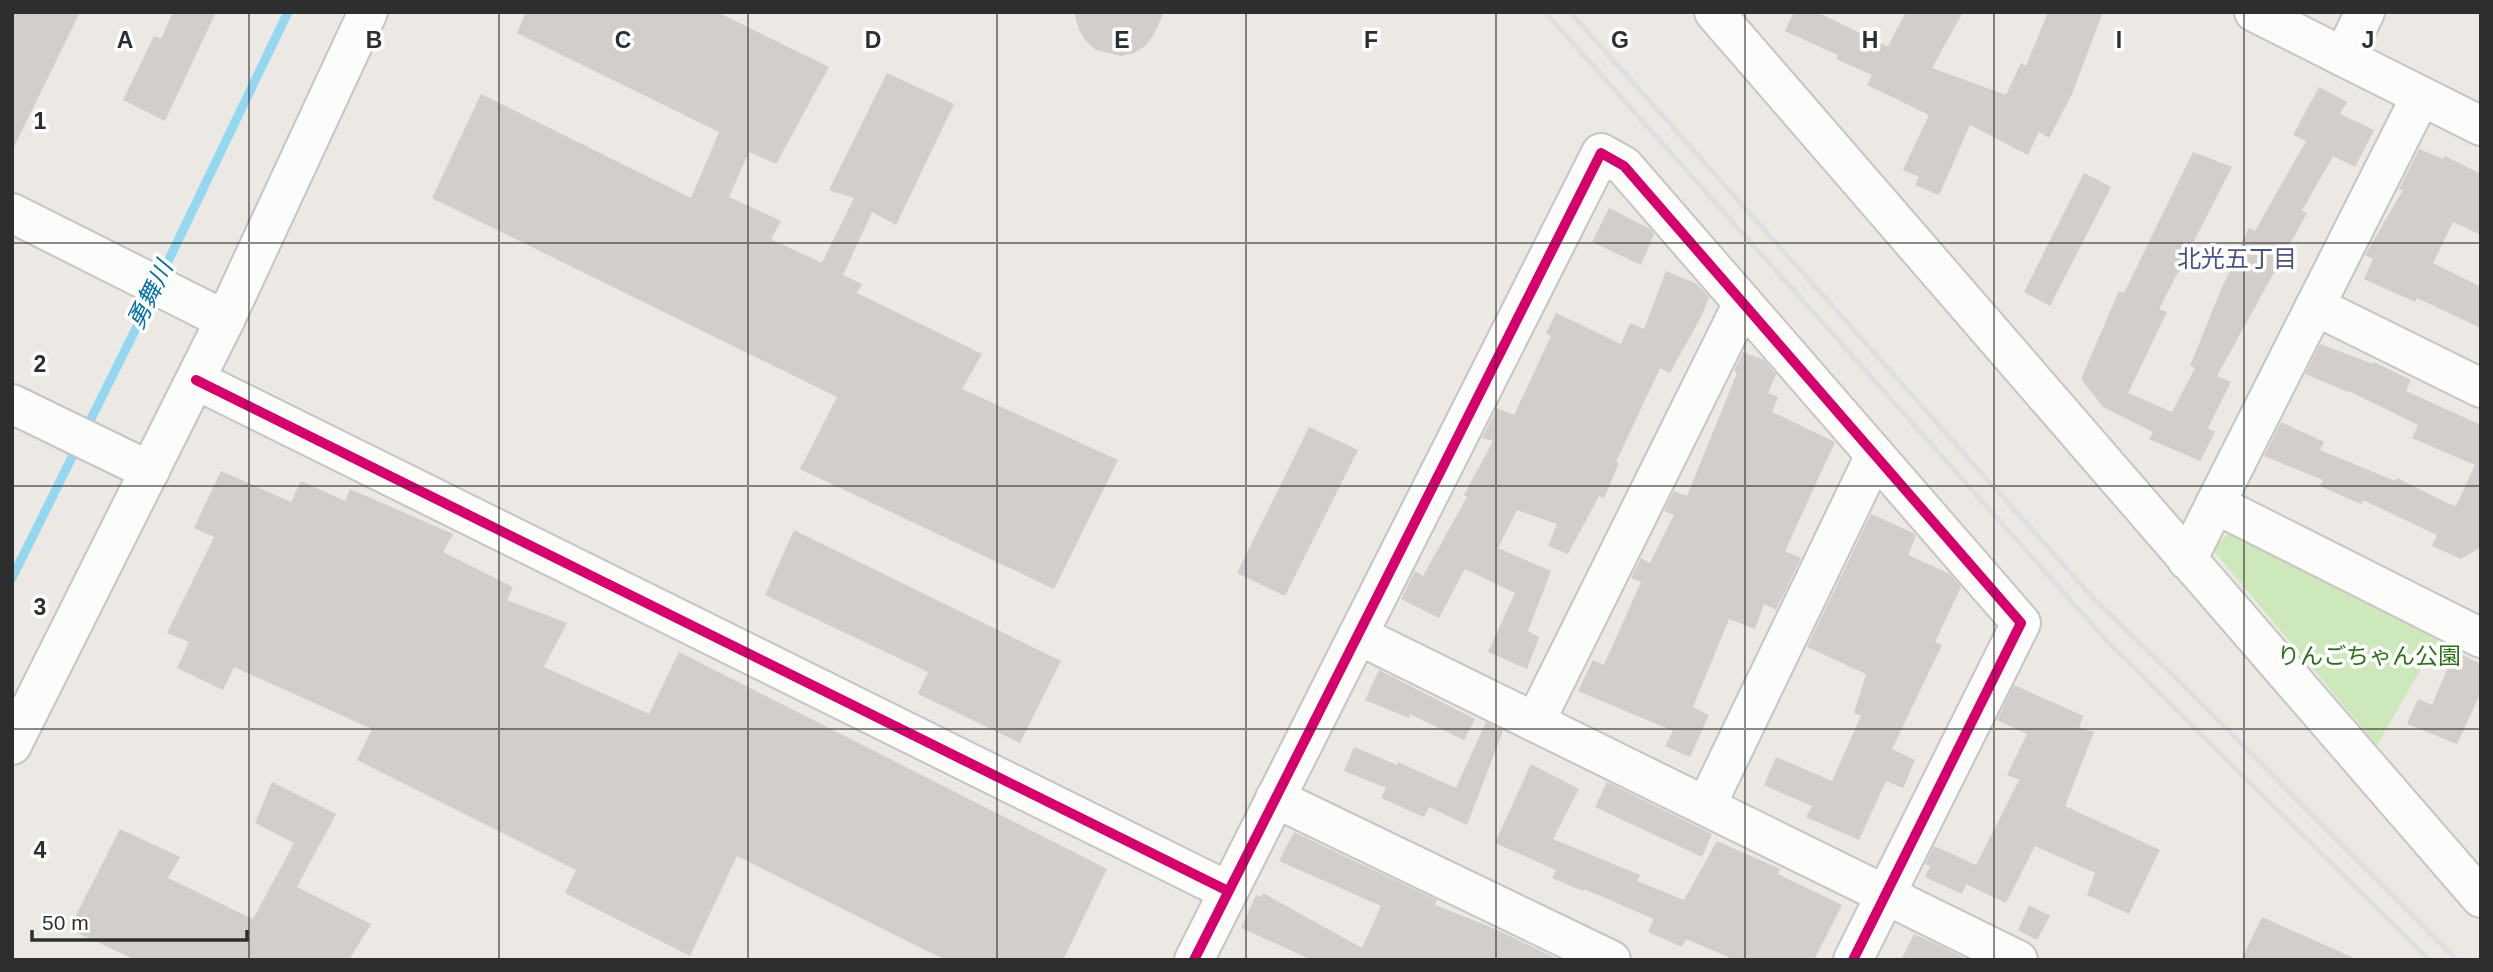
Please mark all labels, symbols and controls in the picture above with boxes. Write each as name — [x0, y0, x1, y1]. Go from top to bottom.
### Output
text: A — [117, 27, 133, 53]
text: B — [366, 27, 382, 53]
text: C — [615, 27, 631, 53]
text: D — [865, 27, 881, 53]
text: E — [1114, 27, 1130, 53]
text: F — [1364, 27, 1378, 53]
text: G — [1611, 27, 1629, 53]
text: H — [1862, 27, 1878, 53]
text: I — [2116, 27, 2122, 53]
text: J — [2362, 27, 2374, 53]
text: 1 — [34, 108, 47, 134]
district label: 北光五丁目 — [2177, 245, 2297, 272]
water label: 勇舞川 — [122, 254, 179, 333]
text: 2 — [34, 351, 46, 377]
text: 3 — [34, 594, 46, 620]
park label: りんごちゃん公園 — [2277, 643, 2461, 669]
text: 4 — [34, 837, 47, 863]
scale bar — [32, 898, 247, 942]
text: 50 m — [42, 911, 89, 934]

